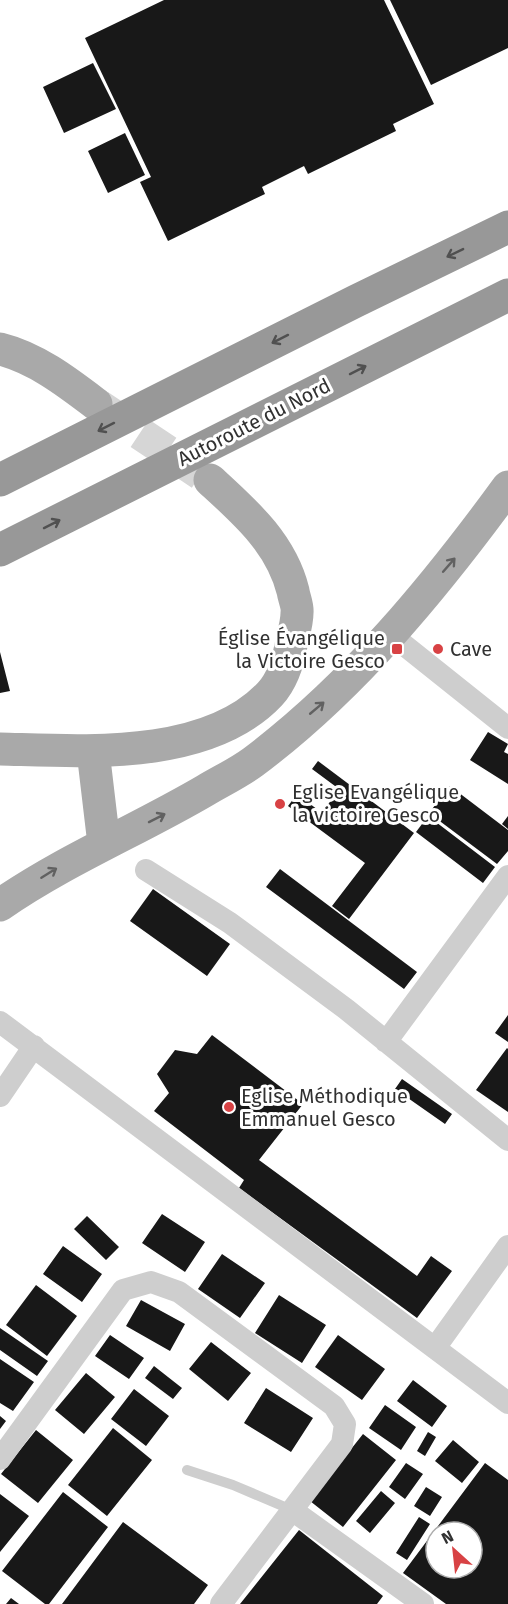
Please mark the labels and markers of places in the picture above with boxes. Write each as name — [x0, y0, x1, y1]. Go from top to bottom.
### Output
place label: Église Évangélique la Victoire Gesco — [218, 626, 385, 673]
place label: Cave — [450, 637, 492, 661]
marker: Église Évangélique la Victoire Gesco — [390, 642, 404, 656]
marker: Cave — [431, 642, 445, 656]
place label: Eglise Evangélique la victoire Gesco — [292, 780, 459, 827]
marker: Eglise Evangélique la victoire Gesco — [273, 797, 287, 811]
place label: Eglise Méthodique Emmanuel Gesco — [241, 1084, 408, 1131]
marker: Eglise Méthodique Emmanuel Gesco — [222, 1100, 236, 1114]

